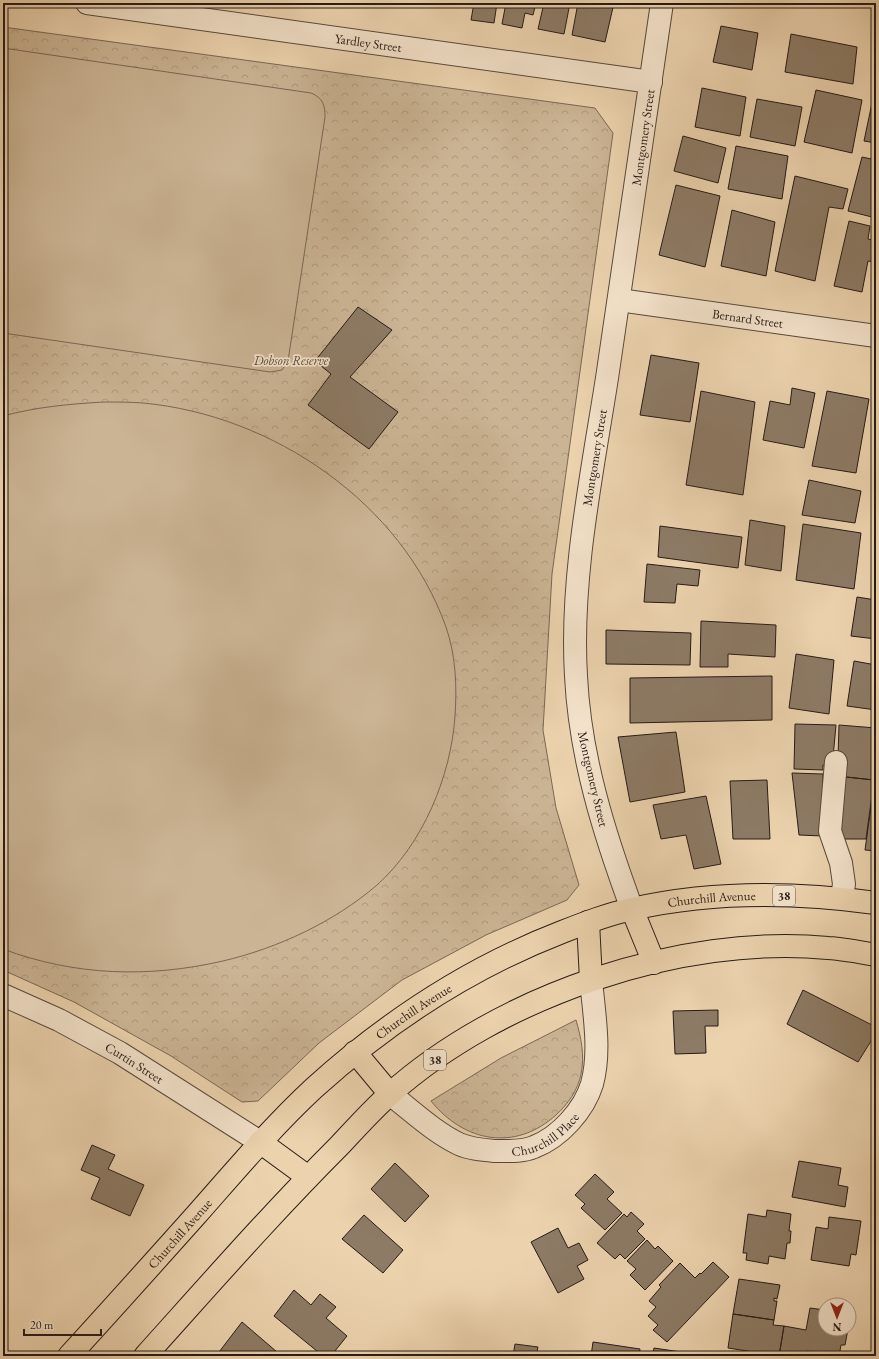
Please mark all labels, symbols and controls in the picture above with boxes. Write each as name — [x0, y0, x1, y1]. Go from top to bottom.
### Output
street label: Yardley Street — [334, 29, 403, 55]
street label: Montgomery Street — [627, 88, 658, 187]
street label: Bernard Street — [711, 305, 784, 331]
park label: Dobson Reserve — [253, 352, 329, 369]
street label: Montgomery Street — [578, 408, 610, 507]
street label: Montgomery Street — [574, 730, 612, 828]
road number: 38 — [773, 886, 795, 906]
street label: Churchill Avenue — [666, 887, 756, 911]
street label: Churchill Avenue — [372, 979, 455, 1043]
street label: Curtin Street — [102, 1038, 167, 1087]
road number: 38 — [424, 1050, 446, 1070]
street label: Churchill Place — [511, 1109, 582, 1160]
street label: Churchill Avenue — [144, 1195, 215, 1272]
north arrow — [817, 1297, 857, 1337]
scale bar — [24, 1311, 101, 1337]
text: 20 m — [30, 1317, 54, 1333]
text: N — [832, 1320, 841, 1334]

